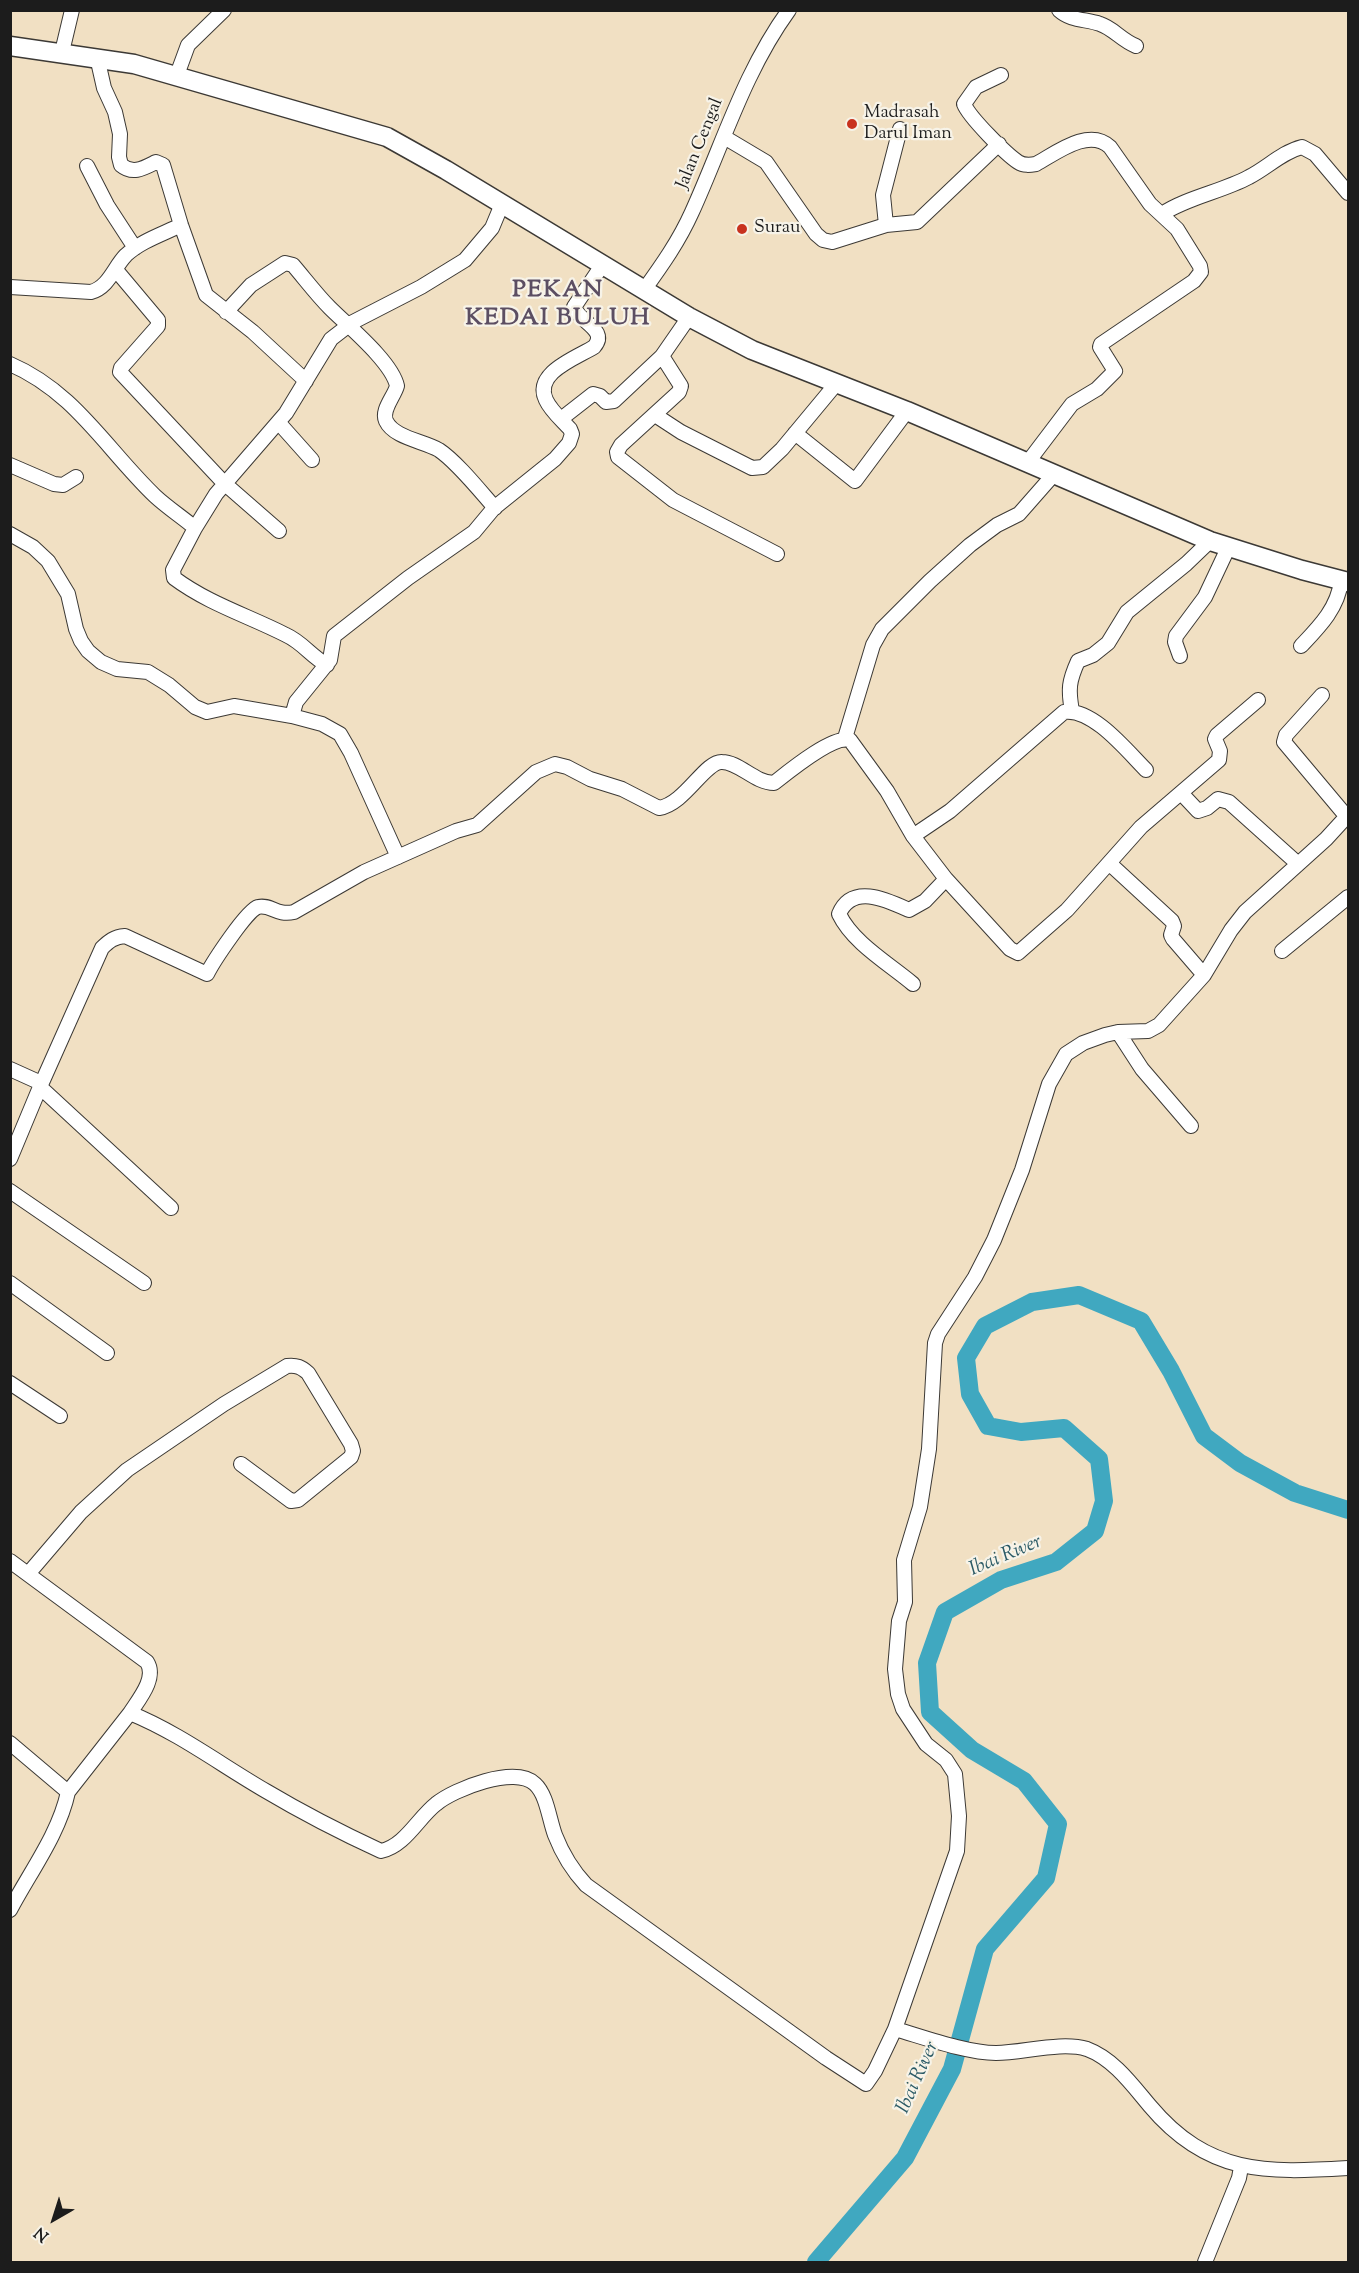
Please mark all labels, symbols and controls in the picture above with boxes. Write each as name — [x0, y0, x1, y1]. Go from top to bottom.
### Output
street label: Jalan Cengal — [673, 95, 729, 193]
place label: Madrasah Darul Iman — [864, 103, 952, 146]
marker: Madrasah Darul Iman — [845, 117, 859, 131]
place label: Surau — [754, 218, 800, 240]
marker: Surau — [735, 222, 749, 236]
district label: PEKAN KEDAI BULUH — [465, 278, 651, 334]
water label: Ibai River — [966, 1531, 1046, 1583]
water label: Ibai River — [892, 2038, 946, 2118]
north arrow — [24, 2189, 84, 2249]
text: N — [30, 2220, 55, 2246]

